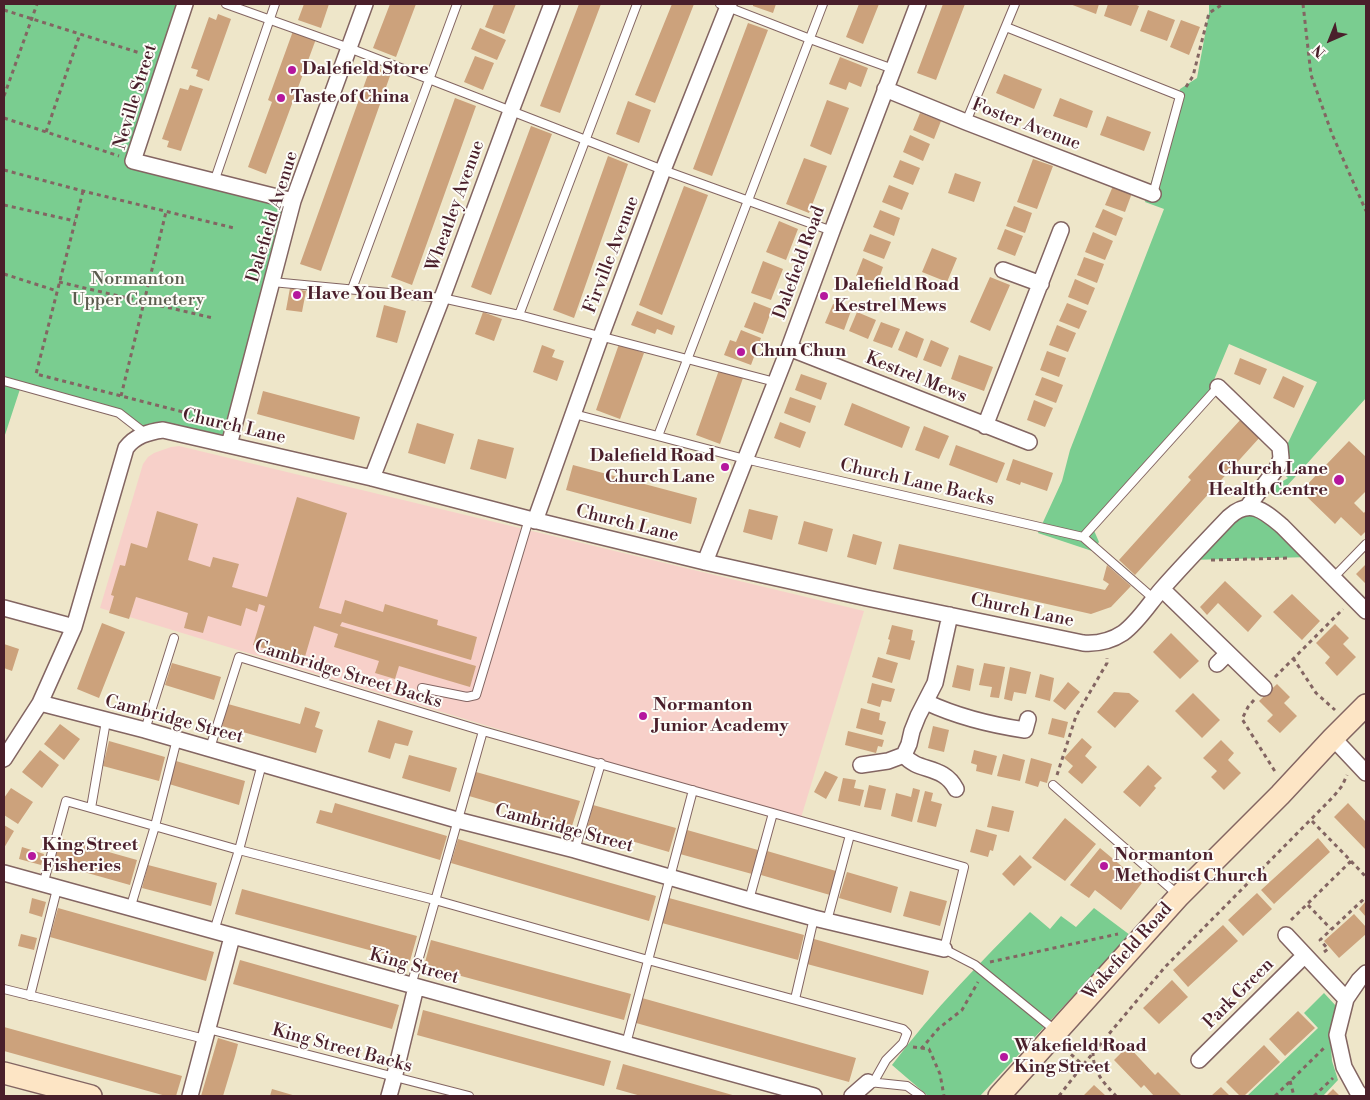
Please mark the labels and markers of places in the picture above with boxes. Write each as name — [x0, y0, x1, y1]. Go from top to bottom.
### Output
place label: Dalefield Store — [302, 59, 429, 81]
marker: Dalefield Store — [286, 64, 298, 76]
place label: Taste of China — [291, 87, 409, 109]
marker: Taste of China — [275, 92, 287, 104]
place label: Dalefield Road Kestrel Mews — [834, 275, 959, 318]
place label: Have You Bean — [307, 284, 433, 306]
marker: Have You Bean — [291, 289, 303, 301]
marker: Dalefield Road Kestrel Mews — [818, 290, 830, 302]
place label: Chun Chun — [751, 341, 846, 363]
marker: Chun Chun — [735, 346, 747, 358]
place label: Dalefield Road Church Lane — [590, 446, 715, 488]
place label: Church Lane Health Centre — [1208, 459, 1328, 502]
marker: Dalefield Road Church Lane — [719, 461, 731, 473]
marker: Church Lane Health Centre — [1332, 473, 1346, 487]
place label: Normanton Junior Academy — [653, 695, 788, 738]
marker: Normanton Junior Academy — [637, 710, 649, 722]
place label: King Street Fisheries — [42, 835, 138, 878]
place label: Normanton Methodist Church — [1114, 845, 1268, 888]
marker: King Street Fisheries — [26, 850, 38, 862]
marker: Normanton Methodist Church — [1098, 860, 1110, 872]
place label: Wakefield Road King Street — [1014, 1036, 1147, 1078]
marker: Wakefield Road King Street — [998, 1051, 1010, 1063]

